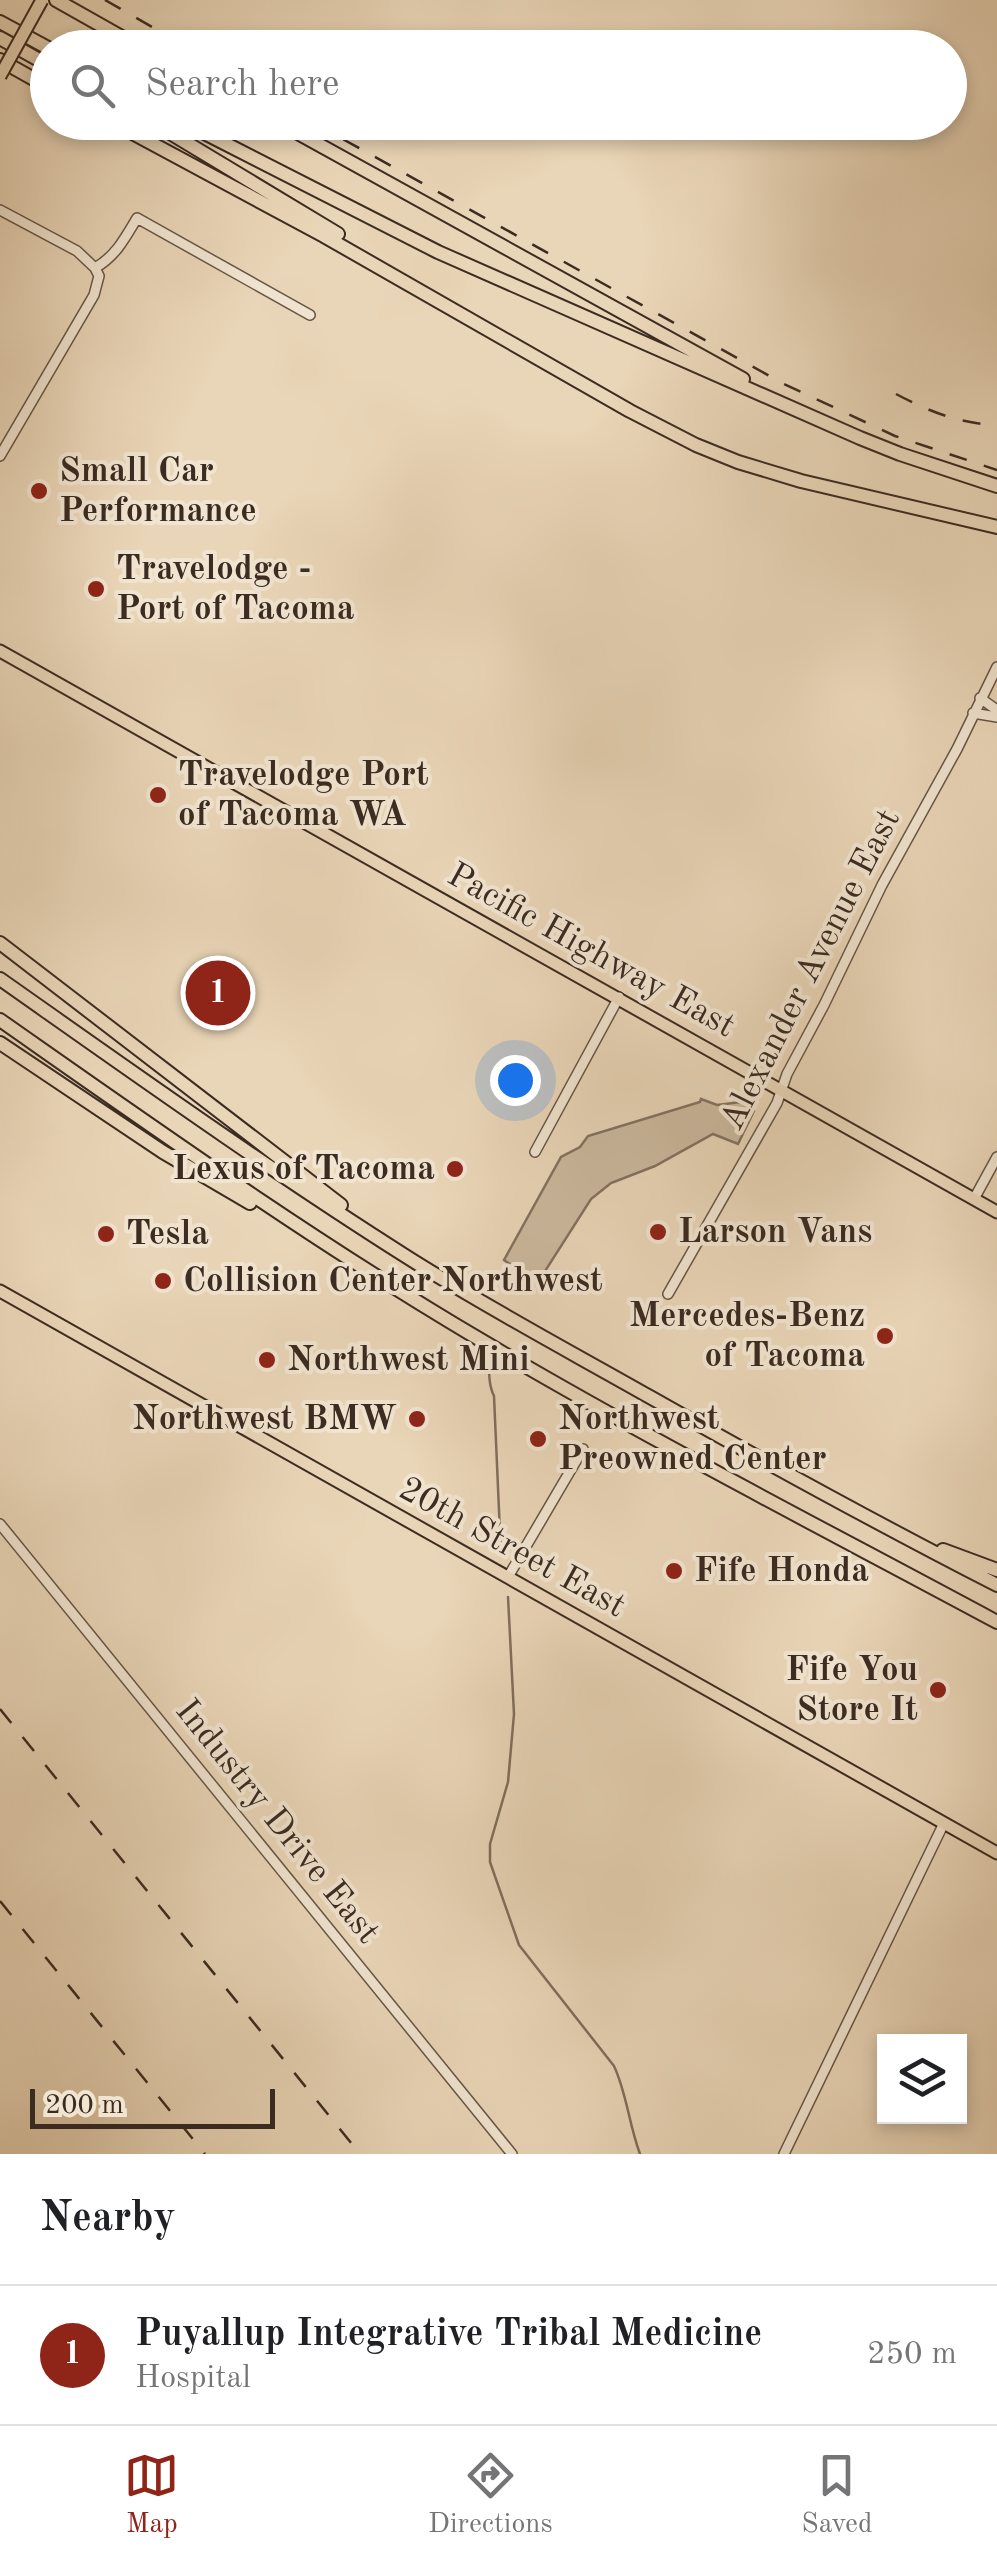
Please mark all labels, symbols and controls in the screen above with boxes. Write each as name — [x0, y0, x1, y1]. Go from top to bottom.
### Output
search box — [30, 30, 967, 140]
icon: search — [65, 58, 120, 113]
text: Search here — [145, 66, 340, 104]
place label: Small Car Performance — [59, 454, 257, 529]
marker: Small Car Performance — [28, 480, 50, 502]
place label: Travelodge - Port of Tacoma — [116, 552, 355, 627]
marker: Travelodge - Port of Tacoma — [85, 578, 107, 600]
place label: Travelodge Port of Tacoma WA — [178, 758, 429, 833]
marker: Travelodge Port of Tacoma WA — [147, 784, 169, 806]
street label: Alexander Avenue East — [715, 804, 907, 1136]
street label: Pacific Highway East — [441, 857, 741, 1045]
pin: 1 — [186, 956, 250, 1030]
your location — [490, 1055, 541, 1106]
place label: Lexus of Tacoma — [172, 1152, 435, 1187]
marker: Lexus of Tacoma — [444, 1158, 466, 1180]
place label: Larson Vans — [678, 1215, 872, 1250]
place label: Tesla — [126, 1217, 209, 1252]
marker: Larson Vans — [647, 1221, 669, 1243]
marker: Tesla — [95, 1223, 117, 1245]
place label: Collision Center Northwest — [183, 1264, 603, 1299]
marker: Collision Center Northwest — [152, 1270, 174, 1292]
place label: Mercedes-Benz of Tacoma — [629, 1299, 865, 1374]
marker: Mercedes-Benz of Tacoma — [874, 1325, 896, 1347]
place label: Northwest Mini — [287, 1343, 530, 1378]
marker: Northwest Mini — [256, 1349, 278, 1371]
place label: Northwest BMW — [132, 1402, 397, 1437]
place label: Northwest Preowned Center — [558, 1402, 827, 1477]
marker: Northwest BMW — [406, 1408, 428, 1430]
marker: Northwest Preowned Center — [527, 1428, 549, 1450]
street label: 20th Street East — [393, 1471, 631, 1625]
place label: Fife Honda — [694, 1554, 869, 1589]
marker: Fife Honda — [663, 1560, 685, 1582]
place label: Fife You Store It — [785, 1653, 918, 1728]
marker: Fife You Store It — [927, 1679, 949, 1701]
street label: Industry Drive East — [168, 1693, 386, 1951]
map controls — [877, 2034, 967, 2124]
button: layers — [877, 2034, 967, 2124]
scale bar — [30, 2084, 275, 2128]
text: 200 m — [45, 2092, 124, 2120]
text: Nearby — [40, 2198, 176, 2240]
text: Puyallup Integrative Tribal Medicine — [135, 2316, 762, 2354]
text: 1 — [63, 2339, 82, 2371]
text: 250 m — [867, 2339, 957, 2371]
text: Hospital — [135, 2363, 251, 2395]
tab: Map — [124, 2448, 179, 2543]
tab: Directions — [428, 2448, 553, 2543]
tab: Saved — [801, 2448, 873, 2543]

